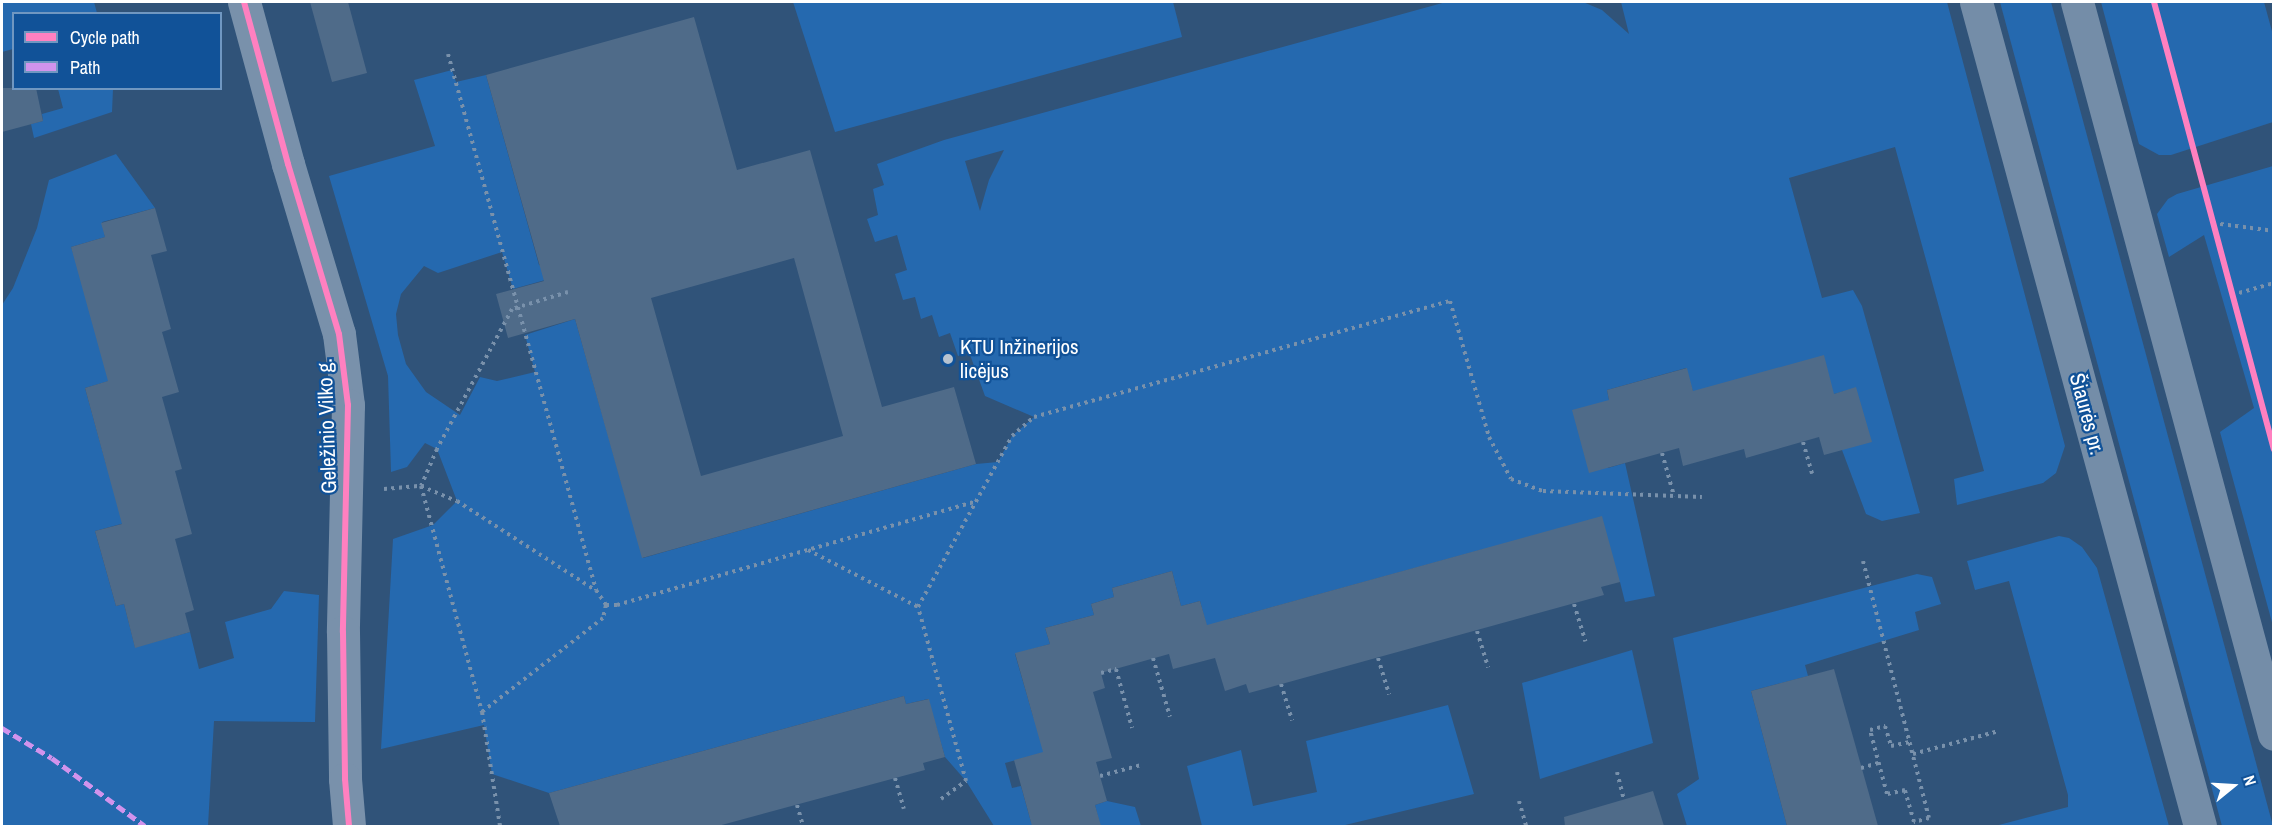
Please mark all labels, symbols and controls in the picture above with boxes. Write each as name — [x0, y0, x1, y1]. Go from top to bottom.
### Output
legend — [12, 12, 222, 90]
text: Cycle path — [70, 25, 140, 50]
text: Path — [70, 55, 100, 80]
place label: KTU Inžinerijos licėjus — [960, 334, 1079, 384]
marker: KTU Inžinerijos licėjus — [941, 352, 955, 366]
street label: Geležinio Vilko g. — [312, 358, 342, 494]
street label: Šiaurės pr. — [2064, 371, 2110, 457]
north arrow — [2203, 756, 2263, 816]
text: N — [2238, 773, 2262, 788]

